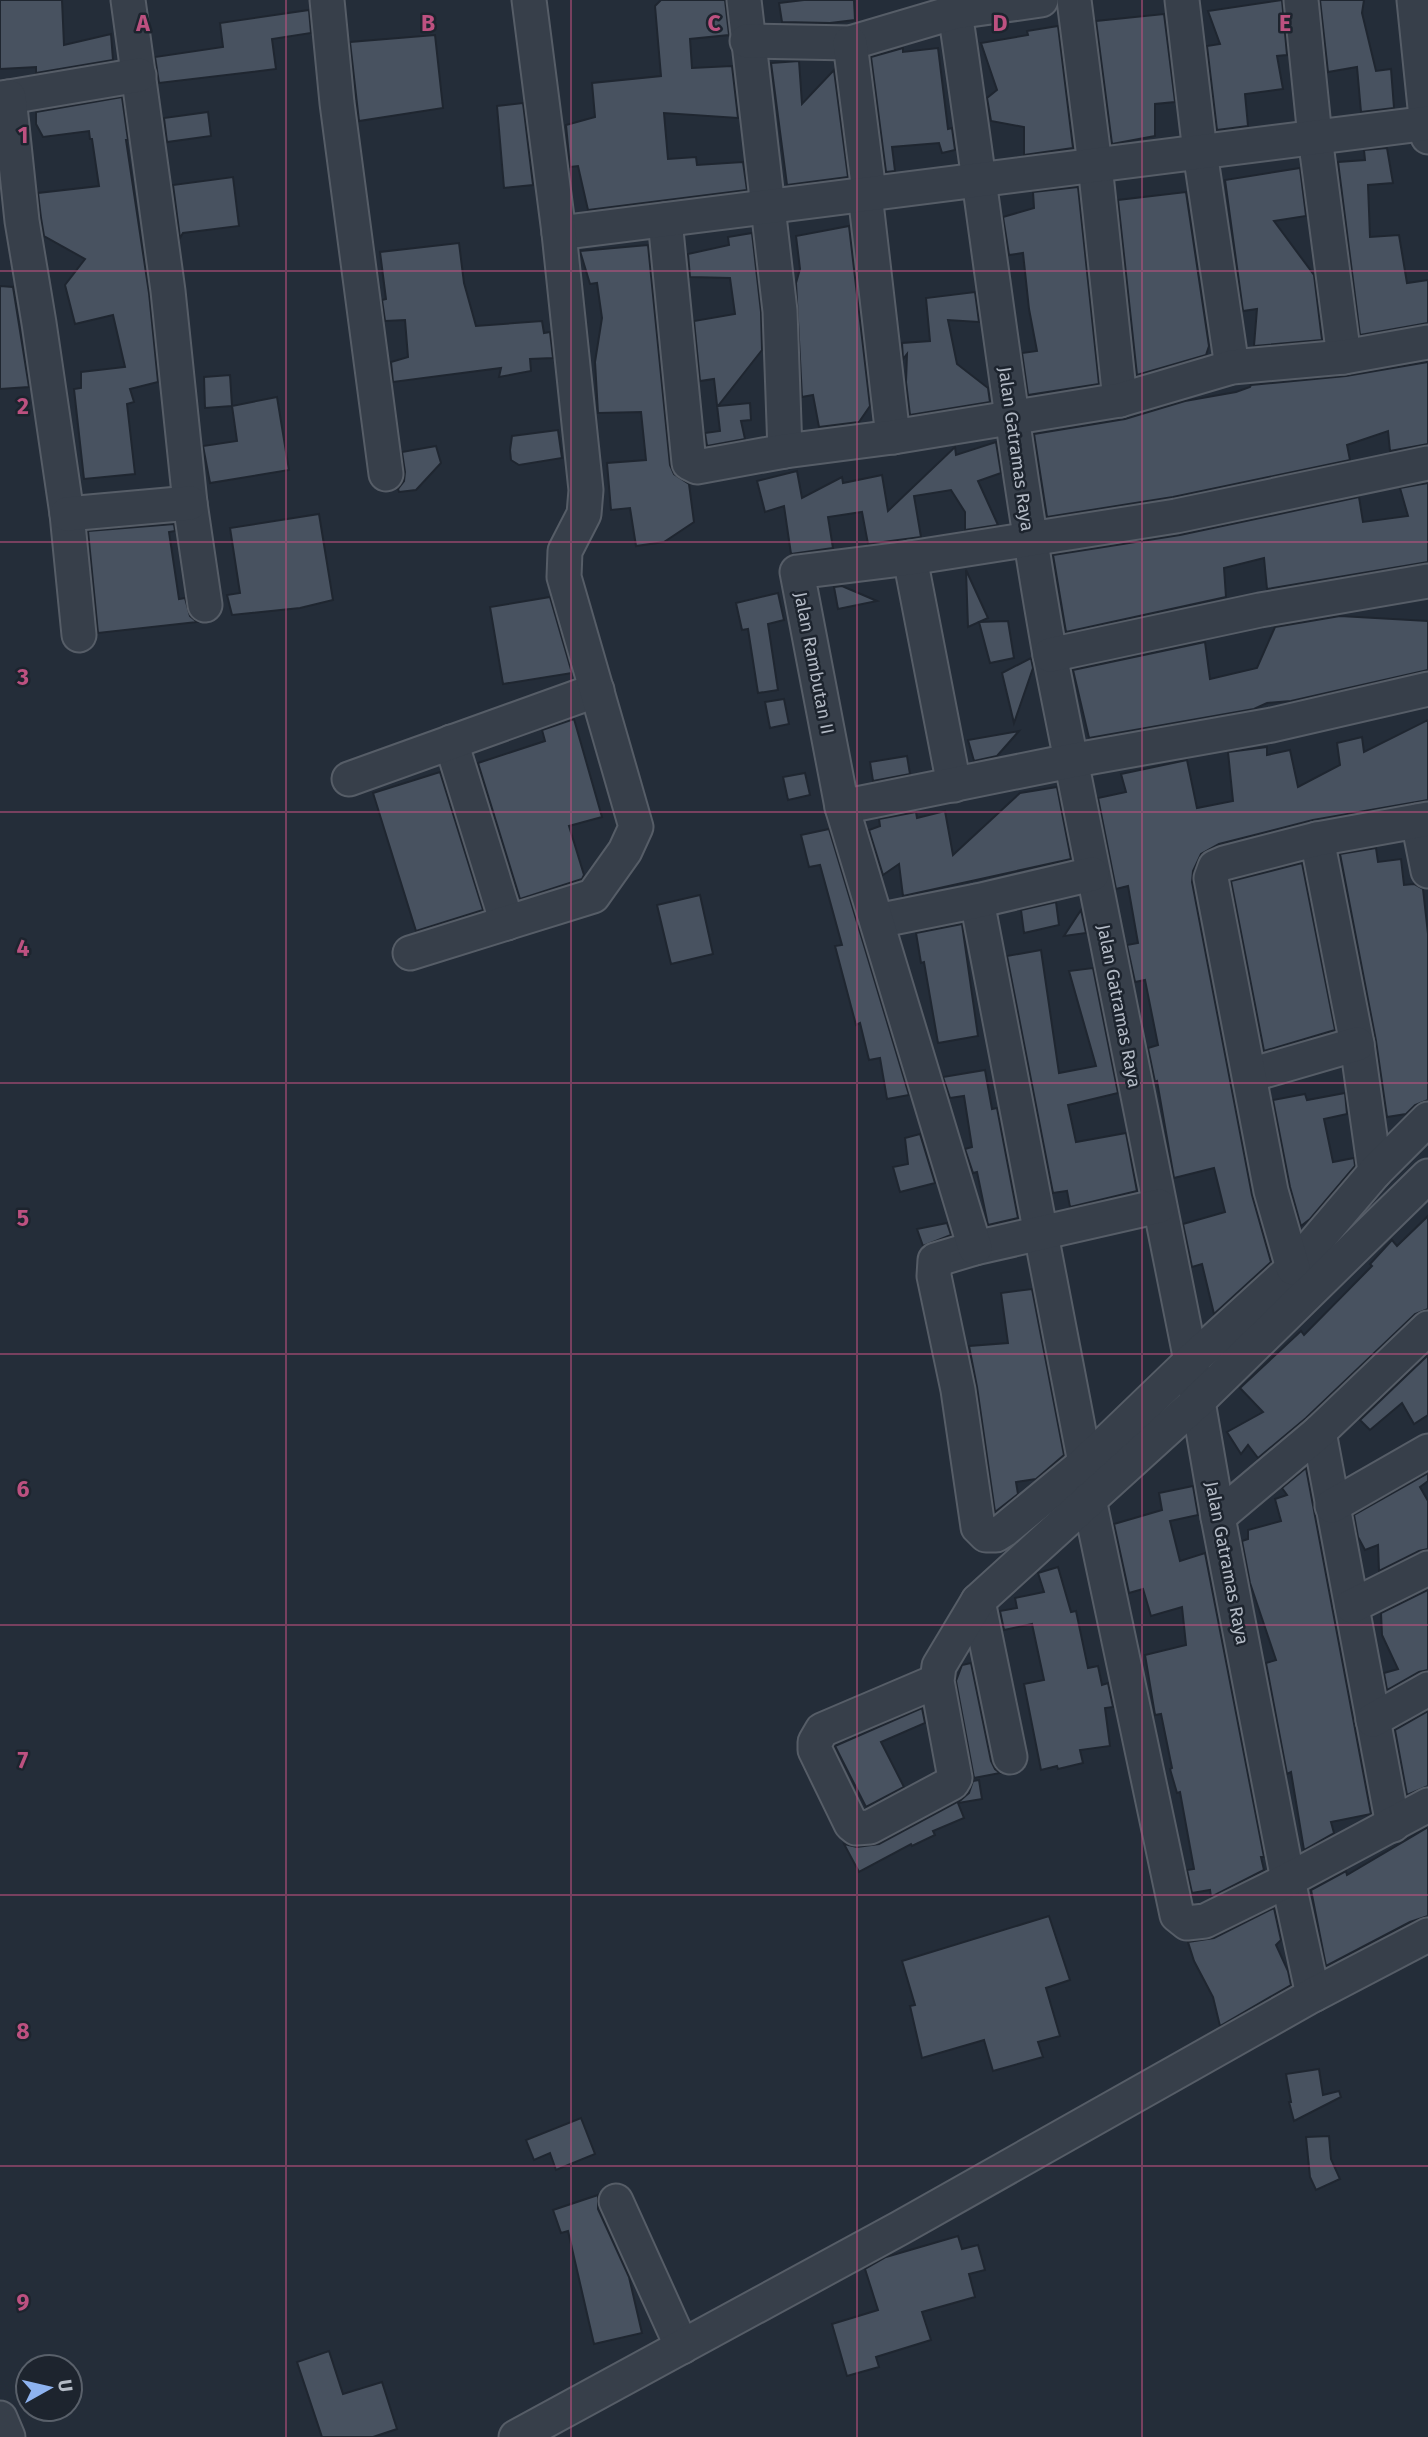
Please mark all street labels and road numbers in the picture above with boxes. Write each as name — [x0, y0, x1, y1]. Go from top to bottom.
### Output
street label: Jalan Gatramas Raya — [994, 365, 1038, 533]
street label: Jalan Rambutan II — [789, 590, 839, 736]
street label: Jalan Gatramas Raya — [1092, 922, 1146, 1090]
street label: Jalan Gatramas Raya — [1200, 1479, 1254, 1647]

